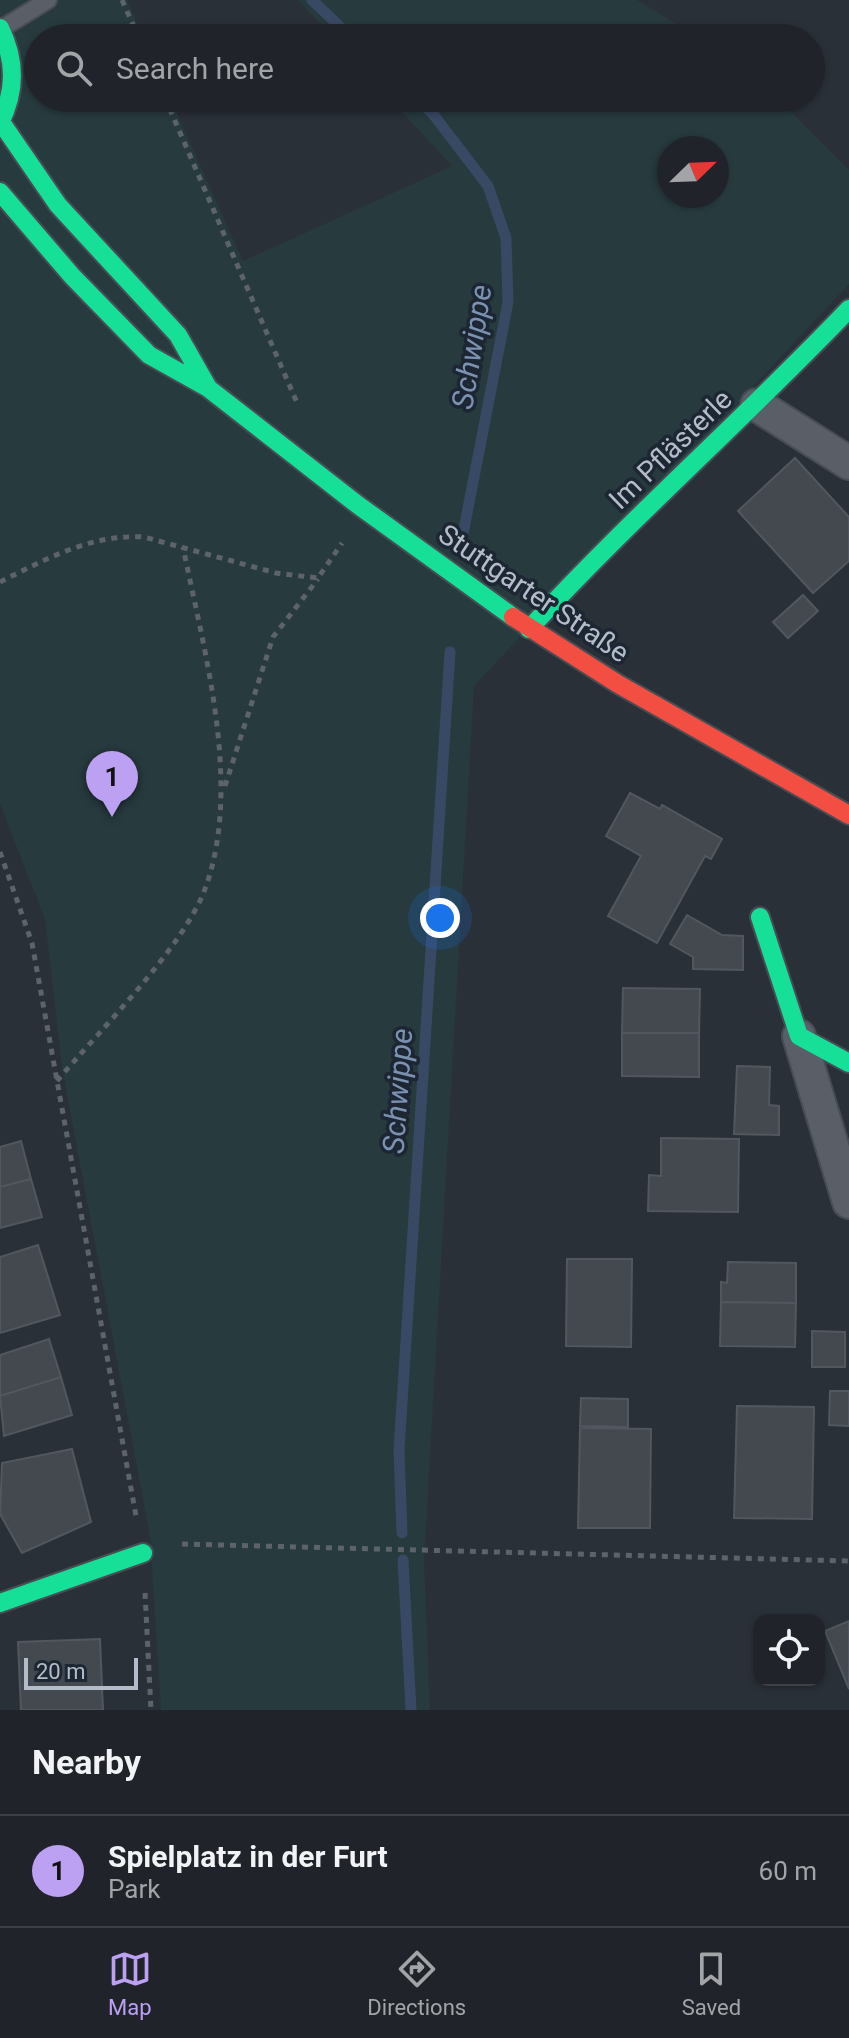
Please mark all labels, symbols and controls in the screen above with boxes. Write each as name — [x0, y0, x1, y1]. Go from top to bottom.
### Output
search box — [24, 24, 825, 112]
icon: search — [52, 46, 96, 90]
text: Search here — [116, 51, 274, 86]
north arrow — [657, 136, 729, 208]
water label: Schwippe — [444, 282, 499, 412]
street label: Im Pflästerle — [602, 383, 738, 516]
street label: Stuttgarter Straße — [432, 518, 635, 669]
pin: 1 — [86, 751, 138, 817]
your location — [420, 898, 460, 938]
water label: Schwippe — [376, 1027, 419, 1155]
map controls — [753, 1614, 825, 1686]
button: locate — [753, 1614, 825, 1686]
scale bar — [24, 1654, 138, 1690]
text: 20 m — [36, 1659, 85, 1684]
text: Nearby — [32, 1742, 141, 1782]
text: Spielplatz in der Furt — [108, 1839, 388, 1874]
text: 1 — [51, 1856, 65, 1886]
text: 60 m — [759, 1856, 817, 1886]
text: Park — [108, 1874, 160, 1904]
tab: Map — [108, 1947, 152, 2020]
tab: Directions — [367, 1947, 466, 2020]
tab: Saved — [682, 1947, 741, 2020]

